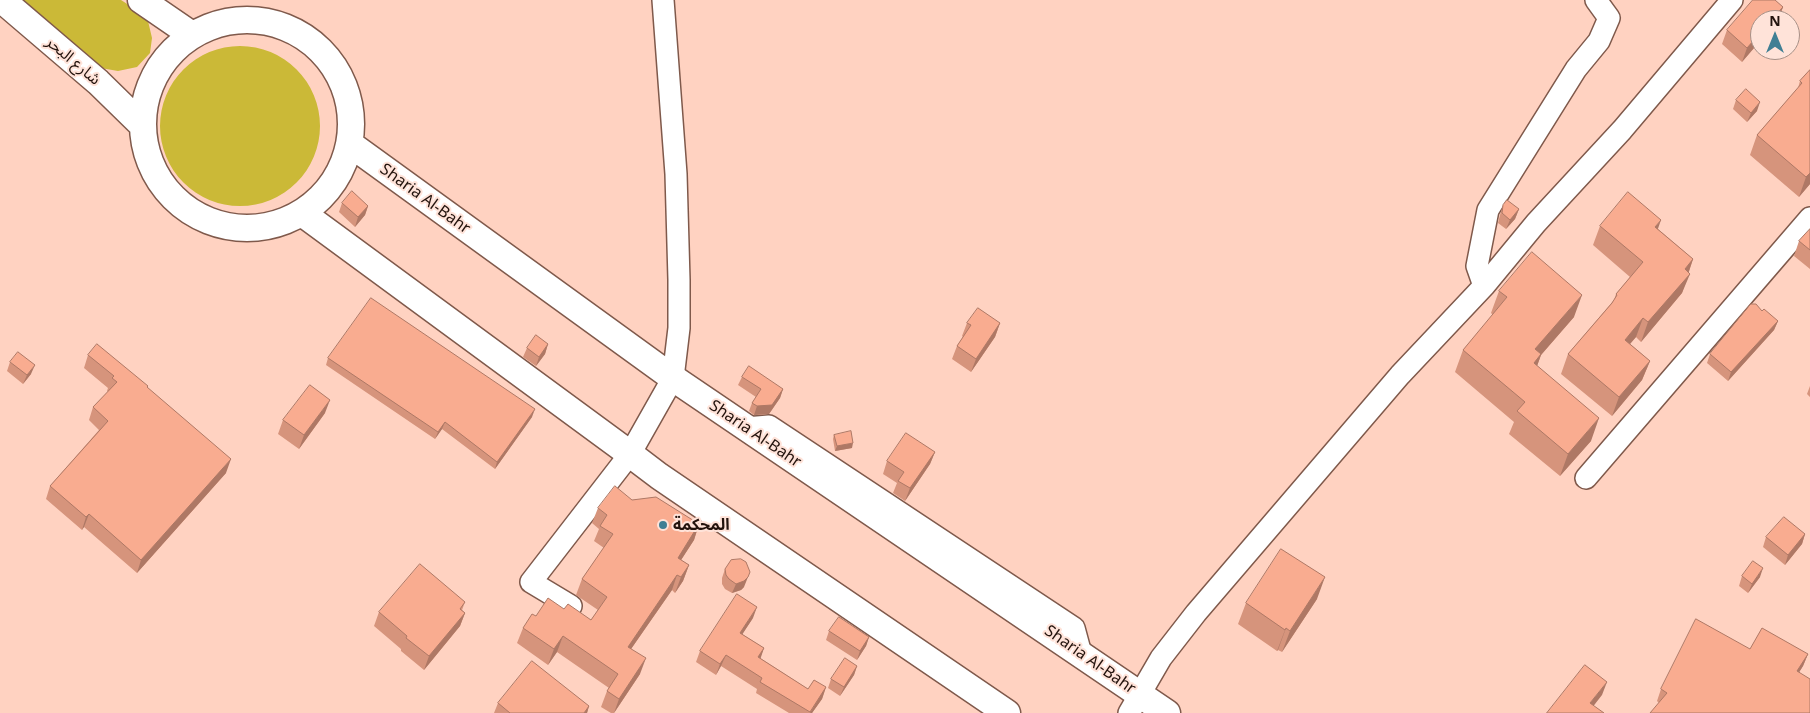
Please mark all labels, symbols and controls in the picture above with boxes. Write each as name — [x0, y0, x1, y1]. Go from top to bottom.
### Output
north arrow — [1750, 10, 1800, 60]
text: N — [1769, 11, 1781, 30]
street label: شارع البحر — [42, 33, 104, 89]
street label: Sharia Al-Bahr — [376, 160, 474, 238]
street label: Sharia Al-Bahr — [705, 396, 805, 472]
place label: المحكمة — [673, 515, 730, 535]
marker: المحكمة — [657, 519, 669, 531]
street label: Sharia Al-Bahr — [1041, 621, 1139, 699]

